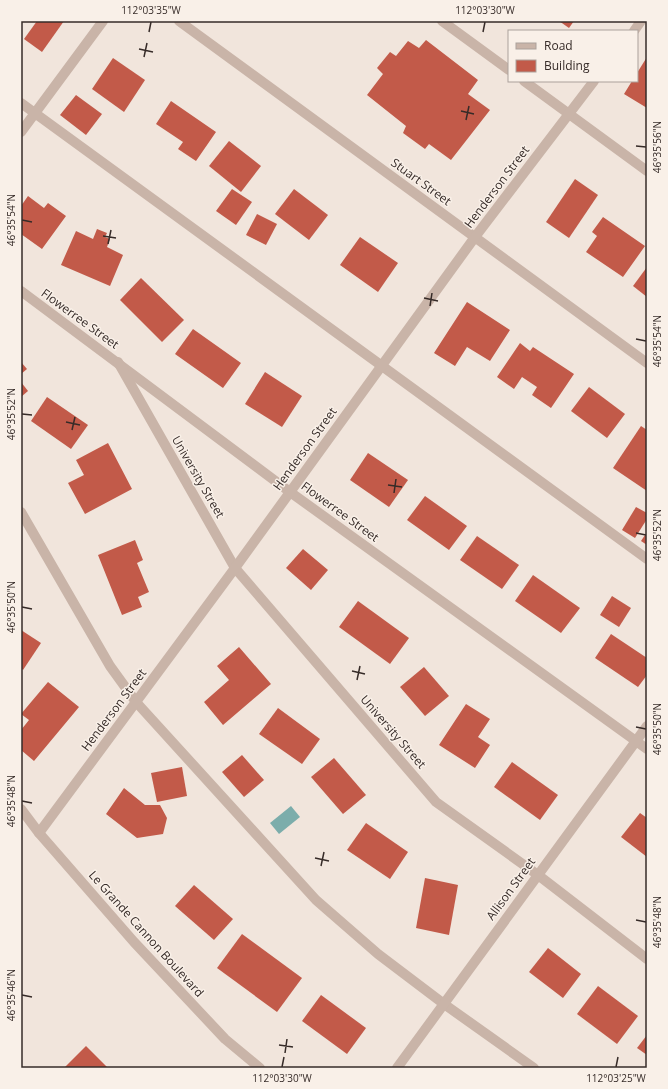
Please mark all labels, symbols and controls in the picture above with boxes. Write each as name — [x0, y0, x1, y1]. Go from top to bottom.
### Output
text: 112°03'35"W — [121, 3, 182, 17]
text: 112°03'30"W — [455, 3, 516, 17]
legend — [508, 30, 638, 82]
text: Road — [544, 37, 573, 54]
text: Building — [544, 57, 590, 74]
text: 46°35'56"N — [650, 121, 664, 173]
street label: Henderson Street — [460, 142, 533, 231]
street label: Stuart Street — [388, 154, 455, 209]
text: 46°35'54"N — [4, 194, 18, 246]
street label: Flowerree Street — [38, 285, 123, 353]
text: 46°35'54"N — [650, 315, 664, 367]
text: 46°35'52"N — [4, 388, 18, 440]
street label: Henderson Street — [269, 404, 341, 494]
street label: University Street — [168, 432, 229, 521]
street label: Flowerree Street — [298, 478, 383, 546]
text: 46°35'52"N — [650, 509, 664, 561]
text: 46°35'50"N — [4, 581, 18, 633]
street label: Henderson Street — [77, 665, 150, 754]
street label: University Street — [357, 691, 430, 772]
text: 46°35'50"N — [650, 703, 664, 755]
text: 46°35'48"N — [4, 775, 18, 827]
street label: Allison Street — [482, 854, 539, 923]
street label: Le Grande Cannon Boulevard — [85, 867, 208, 1001]
text: 46°35'48"N — [650, 896, 664, 948]
text: 46°35'46"N — [4, 969, 18, 1021]
text: 112°03'30"W — [252, 1071, 313, 1085]
text: 112°03'25"W — [586, 1071, 647, 1085]

